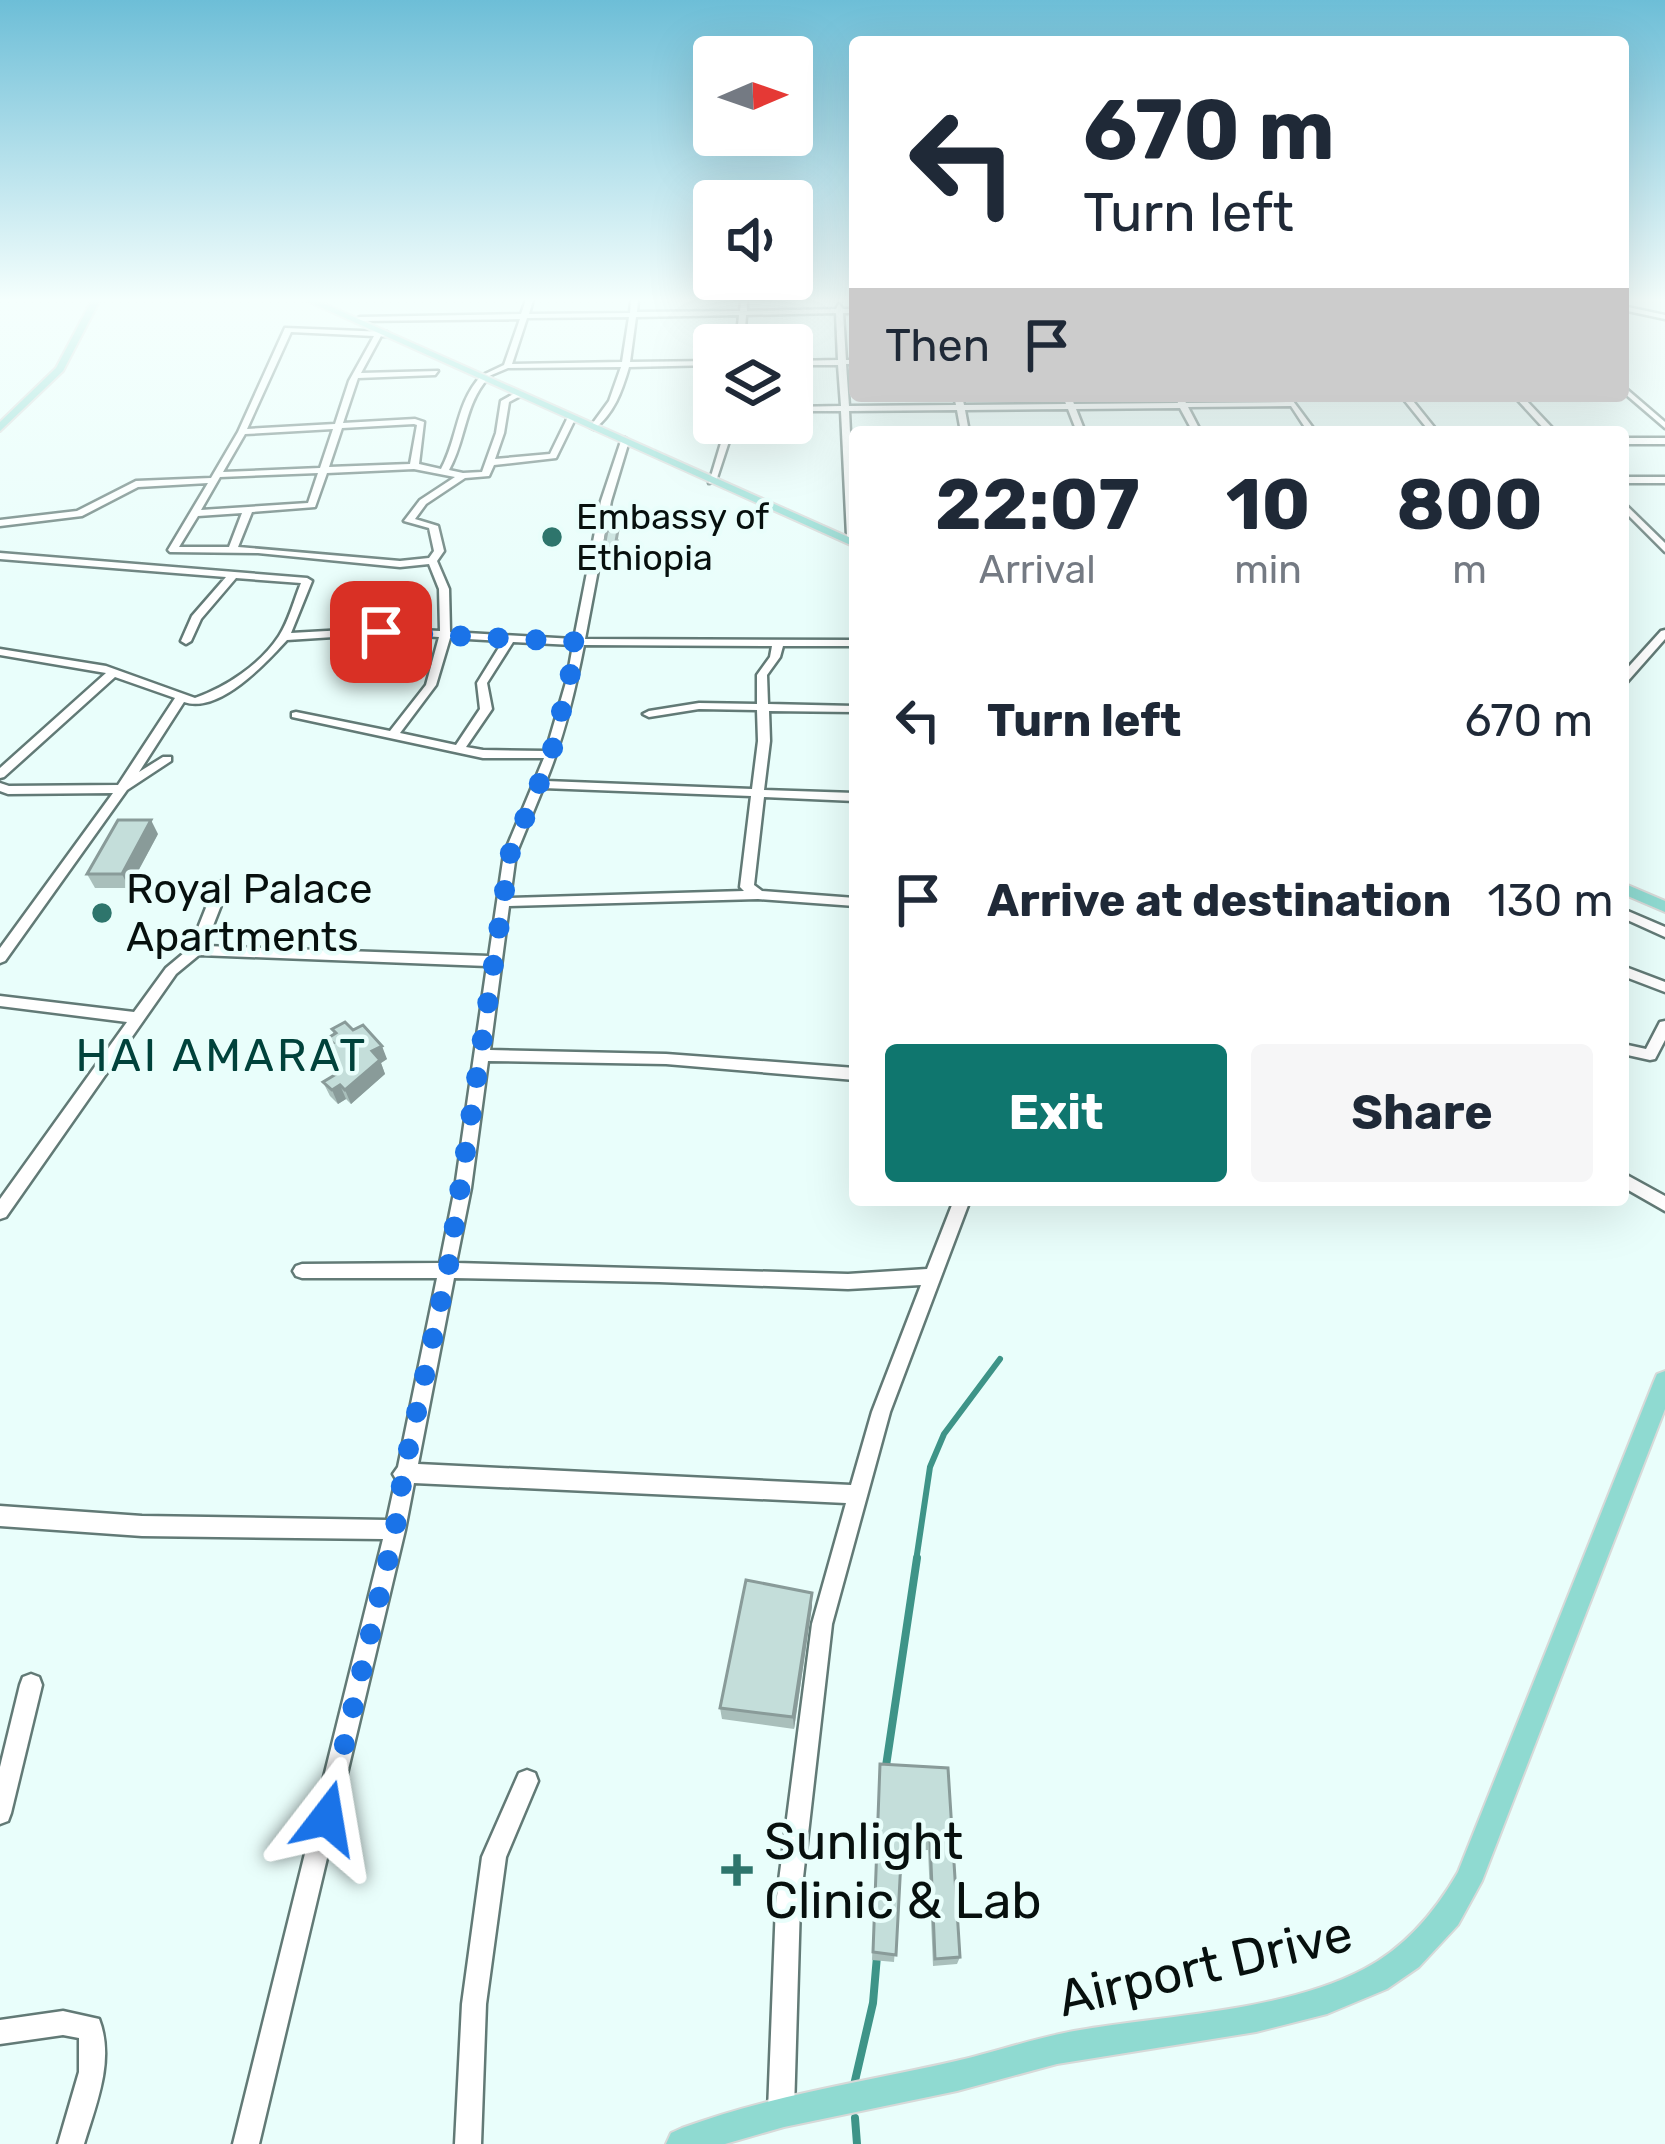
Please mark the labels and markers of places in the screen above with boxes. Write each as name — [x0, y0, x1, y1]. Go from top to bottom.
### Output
place label: Embassy of Ethiopia — [576, 495, 769, 579]
marker: Embassy of Ethiopia — [539, 524, 565, 550]
pin — [330, 581, 432, 683]
place label: Royal Palace Apartments — [126, 864, 372, 962]
marker: Royal Palace Apartments — [89, 900, 115, 926]
place label: Sunlight Clinic & Lab — [764, 1811, 1042, 1931]
marker: Sunlight Clinic & Lab — [721, 1854, 753, 1886]

